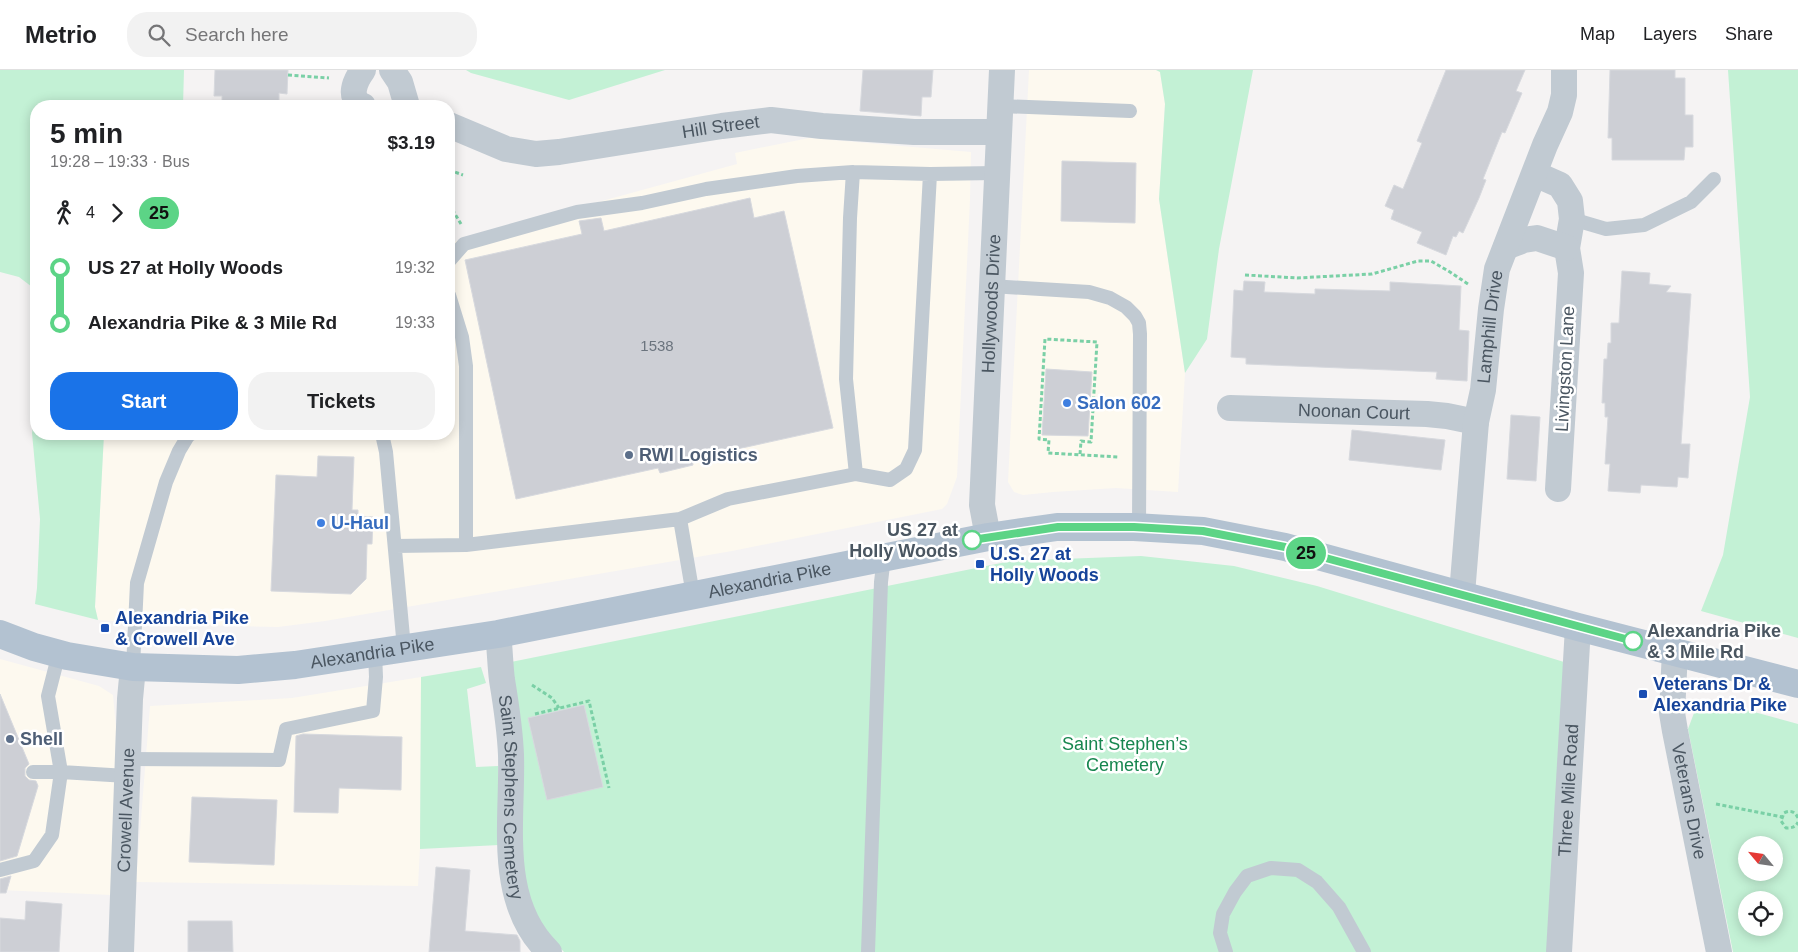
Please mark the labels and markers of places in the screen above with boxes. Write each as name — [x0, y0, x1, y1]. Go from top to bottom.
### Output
place label: Salon 602 — [1077, 393, 1161, 413]
marker: Salon 602 — [1061, 397, 1073, 409]
place label: RWI Logistics — [639, 445, 758, 465]
marker: RWI Logistics — [623, 449, 635, 461]
place label: U-Haul — [331, 513, 389, 533]
marker: U-Haul — [315, 517, 327, 529]
place label: US 27 at Holly Woods — [849, 520, 958, 561]
marker: US 27 at Holly Woods — [962, 530, 982, 550]
place label: U.S. 27 at Holly Woods — [990, 544, 1099, 585]
marker: U.S. 27 at Holly Woods — [974, 558, 986, 570]
place label: Alexandria Pike & Crowell Ave — [115, 608, 249, 649]
place label: Alexandria Pike & 3 Mile Rd — [1647, 621, 1781, 662]
marker: Alexandria Pike & Crowell Ave — [99, 622, 111, 634]
marker: Alexandria Pike & 3 Mile Rd — [1623, 631, 1643, 651]
place label: Veterans Dr & Alexandria Pike — [1653, 674, 1787, 715]
marker: Veterans Dr & Alexandria Pike — [1637, 688, 1649, 700]
place label: Shell — [20, 729, 63, 749]
marker: Shell — [4, 733, 16, 745]

